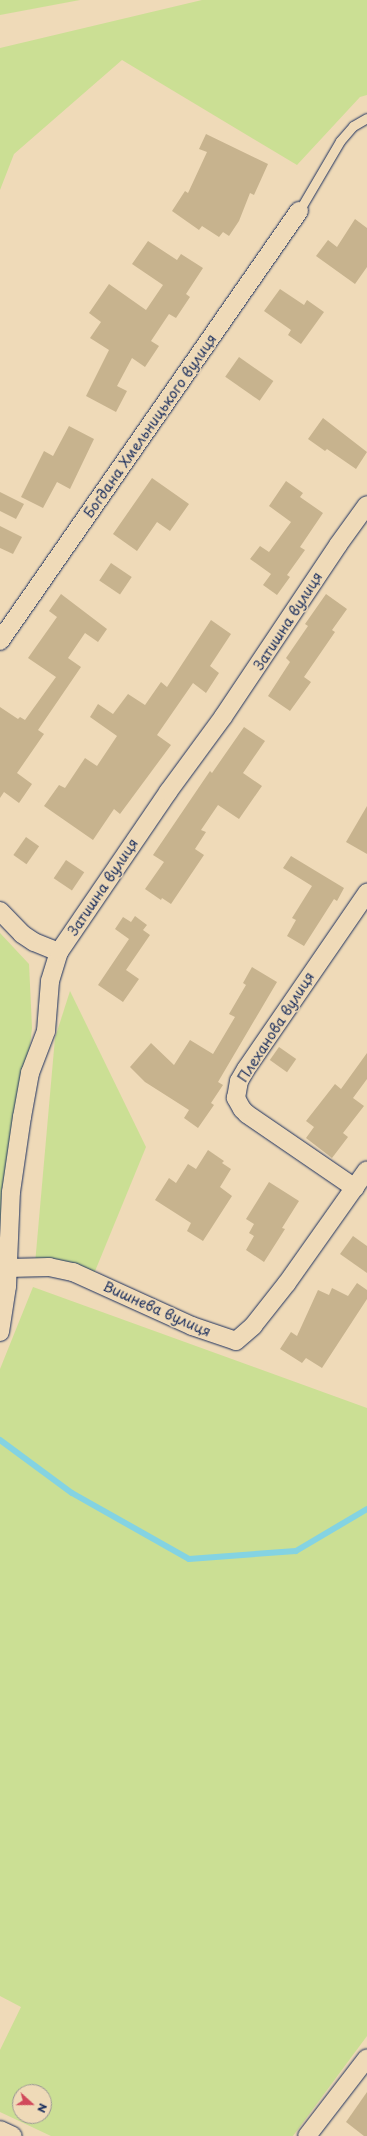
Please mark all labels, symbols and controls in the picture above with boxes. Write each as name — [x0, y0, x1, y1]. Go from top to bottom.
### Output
street label: Богдана Хмельницького вулиця — [80, 331, 220, 521]
street label: Затишна вулиця — [250, 569, 326, 673]
street label: Затишна вулиця — [64, 835, 142, 939]
street label: Плеханова вулиця — [234, 969, 318, 1085]
street label: Вишнева вулиця — [100, 1278, 214, 1340]
north arrow — [12, 2084, 52, 2124]
text: N — [33, 2101, 52, 2115]

